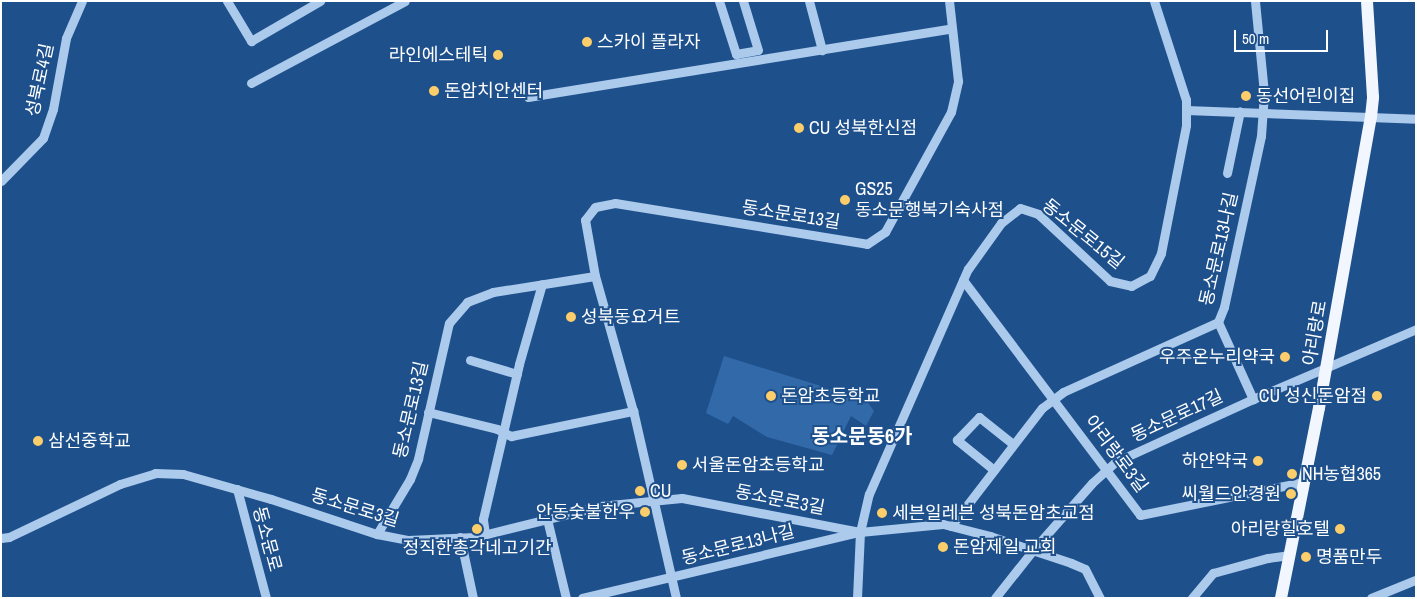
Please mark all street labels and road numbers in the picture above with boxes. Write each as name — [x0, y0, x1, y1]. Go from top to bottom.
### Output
street label: 성북로4길 — [22, 41, 58, 119]
street label: 동소문로13나길 — [1195, 190, 1243, 308]
street label: 동소문로15길 — [1038, 194, 1128, 274]
street label: 동소문로13길 — [740, 197, 842, 233]
street label: 아리랑로 — [1299, 299, 1331, 367]
street label: 동소문로13길 — [389, 359, 433, 461]
street label: 동소문로17길 — [1127, 385, 1227, 447]
street label: 아리랑로3길 — [1080, 411, 1152, 497]
street label: 동소문로3길 — [733, 481, 827, 519]
street label: 동소문로3길 — [308, 484, 402, 532]
street label: 동소문로 — [248, 504, 286, 574]
street label: 동소문로13나길 — [679, 521, 797, 569]

